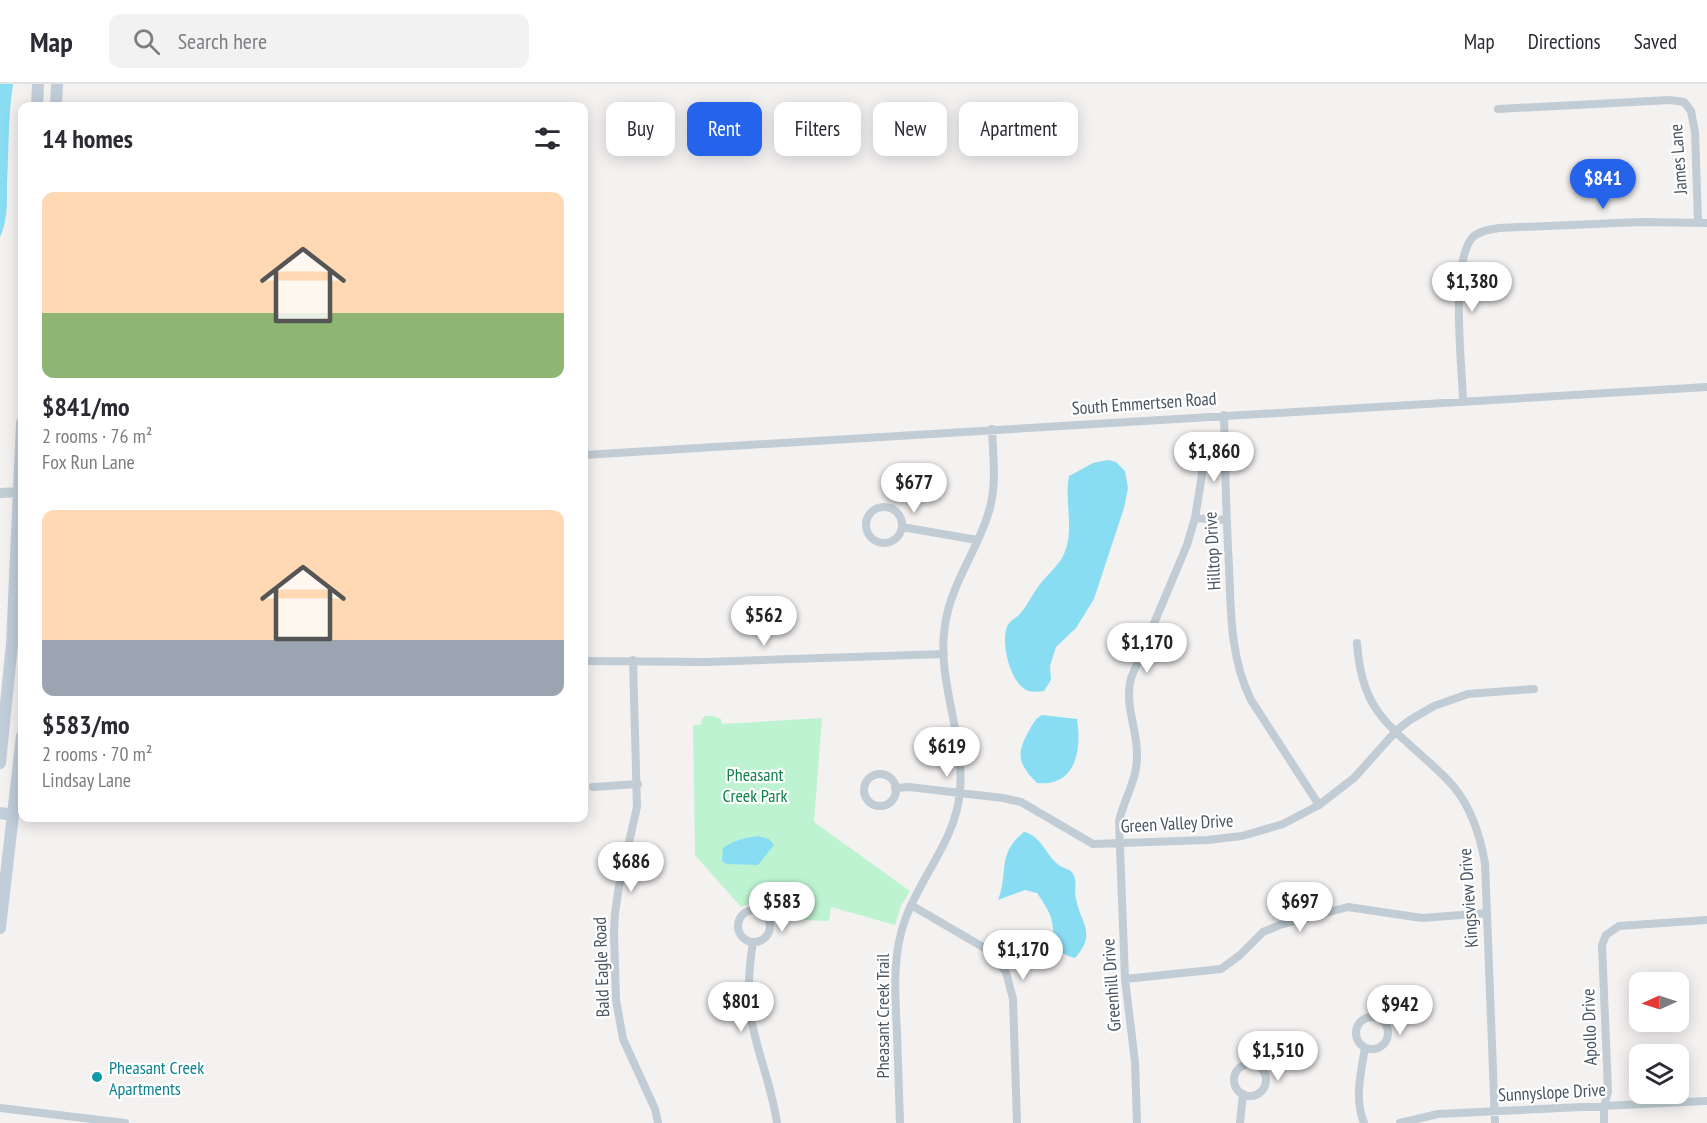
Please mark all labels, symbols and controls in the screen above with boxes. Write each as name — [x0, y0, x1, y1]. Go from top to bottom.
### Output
search box — [109, 14, 529, 68]
text: Map — [30, 23, 73, 60]
icon: search — [130, 25, 163, 58]
text: Search here — [178, 27, 267, 55]
text: Map — [1464, 28, 1495, 55]
text: Directions — [1528, 28, 1601, 55]
text: Saved — [1634, 28, 1677, 55]
chip: Buy — [606, 102, 675, 156]
chip: Rent — [687, 102, 762, 156]
chip: Filters — [774, 102, 861, 156]
chip: New — [873, 102, 947, 156]
chip: Apartment — [959, 102, 1078, 156]
text: 14 homes — [42, 122, 133, 155]
icon: filters — [531, 122, 564, 155]
street label: James Lane — [1664, 123, 1692, 196]
pin: $841 — [1567, 159, 1639, 210]
text: $841 — [1584, 165, 1622, 191]
icon: home — [249, 231, 357, 339]
pin: $1,380 — [1423, 262, 1521, 313]
text: $1,380 — [1446, 268, 1498, 294]
street label: South Emmertsen Road — [1071, 386, 1217, 420]
text: $841/mo — [42, 390, 130, 423]
text: 2 rooms · 76 m² — [42, 423, 152, 449]
pin: $1,860 — [1165, 432, 1263, 483]
text: $1,860 — [1188, 438, 1240, 464]
text: Fox Run Lane — [42, 449, 135, 475]
pin: $677 — [878, 463, 950, 514]
text: $677 — [895, 469, 933, 495]
street label: Hilltop Drive — [1198, 511, 1226, 591]
icon: home — [249, 549, 357, 657]
pin: $562 — [728, 596, 800, 647]
text: $562 — [745, 602, 783, 628]
pin: $1,170 — [1098, 623, 1196, 674]
text: $1,170 — [1121, 629, 1173, 655]
text: $583/mo — [42, 708, 130, 741]
pin: $619 — [911, 727, 983, 778]
text: $619 — [928, 733, 966, 759]
text: 2 rooms · 70 m² — [42, 741, 152, 767]
park label: Pheasant Creek Park — [723, 763, 787, 807]
text: Lindsay Lane — [42, 767, 131, 793]
street label: Green Valley Drive — [1120, 809, 1234, 837]
pin: $686 — [595, 842, 667, 893]
text: $686 — [612, 848, 650, 874]
street label: Kingsview Drive — [1453, 848, 1483, 948]
pin: $583 — [746, 882, 818, 933]
pin: $697 — [1264, 882, 1336, 933]
text: $583 — [763, 888, 801, 914]
text: $697 — [1281, 888, 1319, 914]
street label: Bald Eagle Road — [588, 916, 614, 1018]
pin: $1,170 — [974, 930, 1072, 981]
text: $1,170 — [997, 936, 1049, 962]
street label: Greenhill Drive — [1096, 938, 1126, 1032]
street label: Pheasant Creek Trail — [871, 953, 894, 1078]
north arrow — [1629, 972, 1689, 1032]
map controls — [1629, 972, 1689, 1104]
pin: $801 — [705, 982, 777, 1033]
pin: $942 — [1364, 985, 1436, 1036]
text: $801 — [722, 988, 760, 1014]
street label: Apollo Drive — [1576, 988, 1602, 1066]
text: $942 — [1381, 991, 1419, 1017]
pin: $1,510 — [1229, 1031, 1327, 1082]
text: $1,510 — [1252, 1037, 1304, 1063]
button: layers — [1629, 1044, 1689, 1104]
place label: Pheasant Creek Apartments — [109, 1056, 204, 1100]
marker: Pheasant Creek Apartments — [90, 1070, 104, 1084]
street label: Sunnyslope Drive — [1498, 1078, 1606, 1106]

